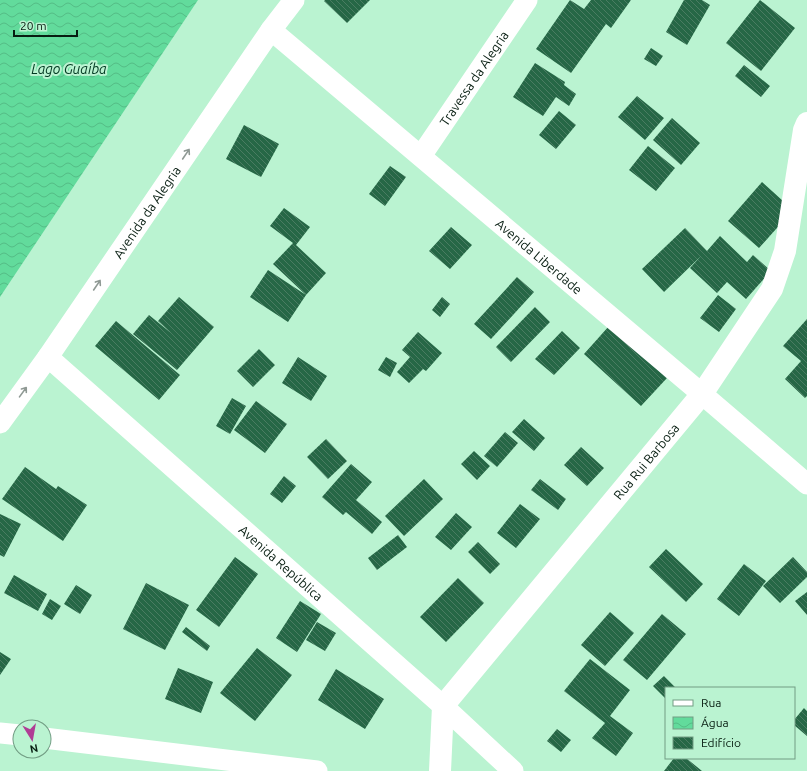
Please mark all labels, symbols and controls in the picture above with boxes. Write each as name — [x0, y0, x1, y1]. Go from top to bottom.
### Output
scale bar — [14, 12, 77, 38]
text: 20 m — [20, 19, 47, 32]
street label: Travessa da Alegria — [437, 28, 511, 128]
water label: Lago Guaíba — [31, 61, 107, 77]
one-way arrow — [182, 149, 190, 160]
street label: Avenida da Alegria — [111, 163, 183, 261]
street label: Avenida Liberdade — [493, 216, 585, 297]
one-way arrow — [93, 280, 101, 291]
one-way arrow — [19, 386, 27, 397]
street label: Rua Rui Barbosa — [611, 421, 682, 502]
street label: Avenida República — [236, 522, 326, 604]
legend — [665, 687, 795, 759]
text: Rua — [701, 696, 722, 709]
text: Água — [701, 716, 729, 729]
north arrow — [12, 719, 52, 759]
text: Edifício — [701, 736, 741, 749]
text: N — [29, 742, 39, 755]

